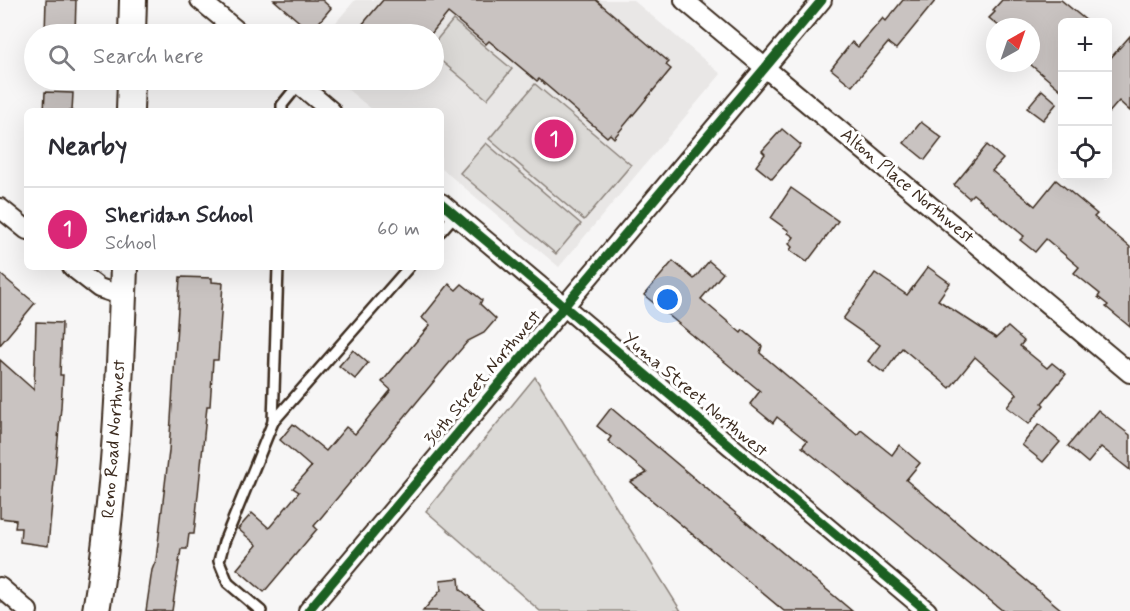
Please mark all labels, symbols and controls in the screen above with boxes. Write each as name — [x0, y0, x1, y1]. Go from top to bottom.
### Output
north arrow — [986, 18, 1040, 72]
map controls — [1058, 18, 1112, 180]
button: + — [1058, 18, 1112, 72]
search box — [24, 24, 444, 90]
icon: search — [45, 41, 78, 74]
text: Search here — [93, 43, 204, 71]
button: − — [1058, 72, 1112, 126]
pin: 1 — [534, 116, 574, 162]
street label: Alton Place Northwest — [835, 123, 979, 249]
button: locate — [1058, 126, 1112, 180]
text: Nearby — [48, 130, 127, 164]
text: Sheridan School — [105, 202, 254, 230]
text: 1 — [63, 216, 72, 243]
text: 60 m — [377, 216, 420, 243]
text: School — [105, 230, 157, 257]
your location — [653, 285, 682, 314]
street label: 36th Street Northwest — [419, 304, 547, 451]
street label: Yuma Street Northwest — [617, 327, 773, 463]
street label: Reno Road Northwest — [96, 358, 132, 519]

